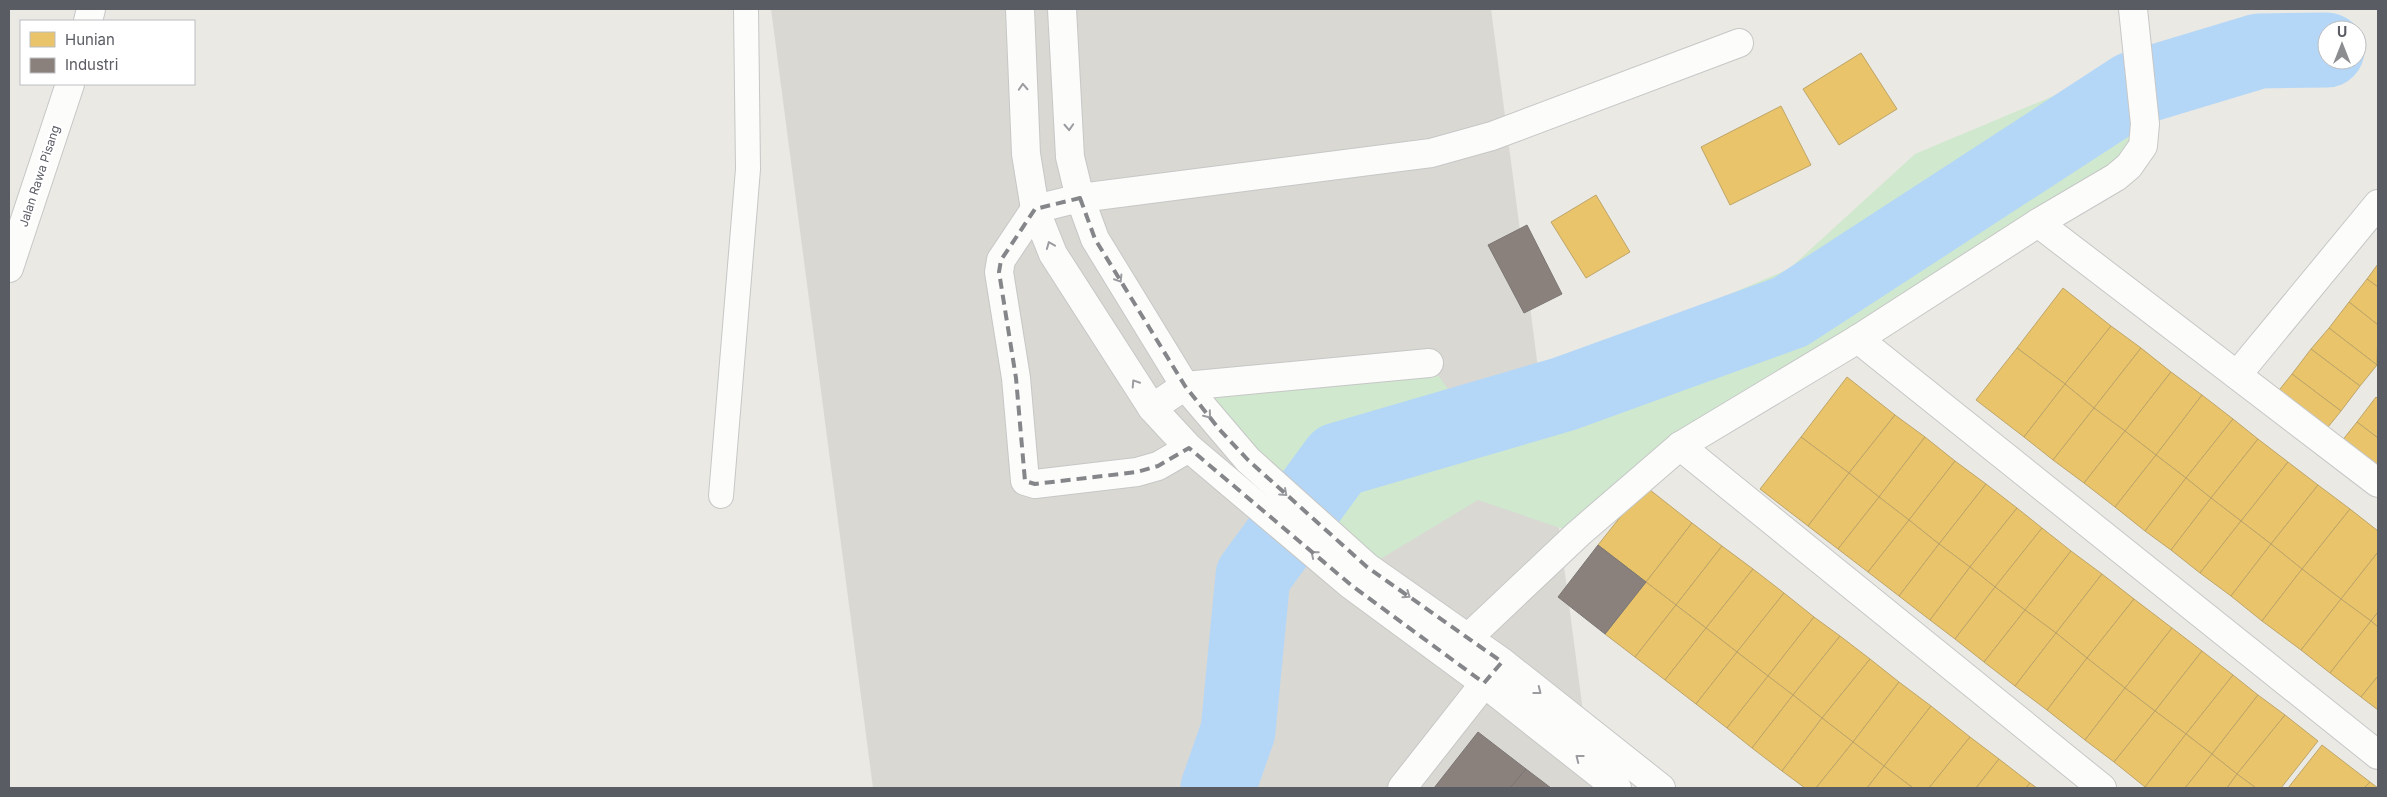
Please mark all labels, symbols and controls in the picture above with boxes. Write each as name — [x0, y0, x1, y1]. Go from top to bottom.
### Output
legend — [20, 20, 195, 85]
north arrow — [2317, 20, 2367, 70]
text: U — [2337, 23, 2347, 40]
text: Hunian — [65, 30, 115, 49]
text: Industri — [65, 55, 118, 74]
one-way arrow — [1018, 82, 1029, 90]
street label: Jalan Rawa Pisang — [15, 123, 63, 229]
one-way arrow — [1063, 124, 1074, 132]
one-way arrow — [1045, 241, 1056, 250]
one-way arrow — [1113, 274, 1123, 283]
one-way arrow — [1132, 380, 1142, 389]
one-way arrow — [1203, 409, 1211, 418]
one-way arrow — [1279, 487, 1288, 496]
one-way arrow — [1310, 551, 1319, 560]
one-way arrow — [1401, 589, 1411, 598]
one-way arrow — [1532, 685, 1541, 693]
one-way arrow — [1575, 755, 1585, 764]

